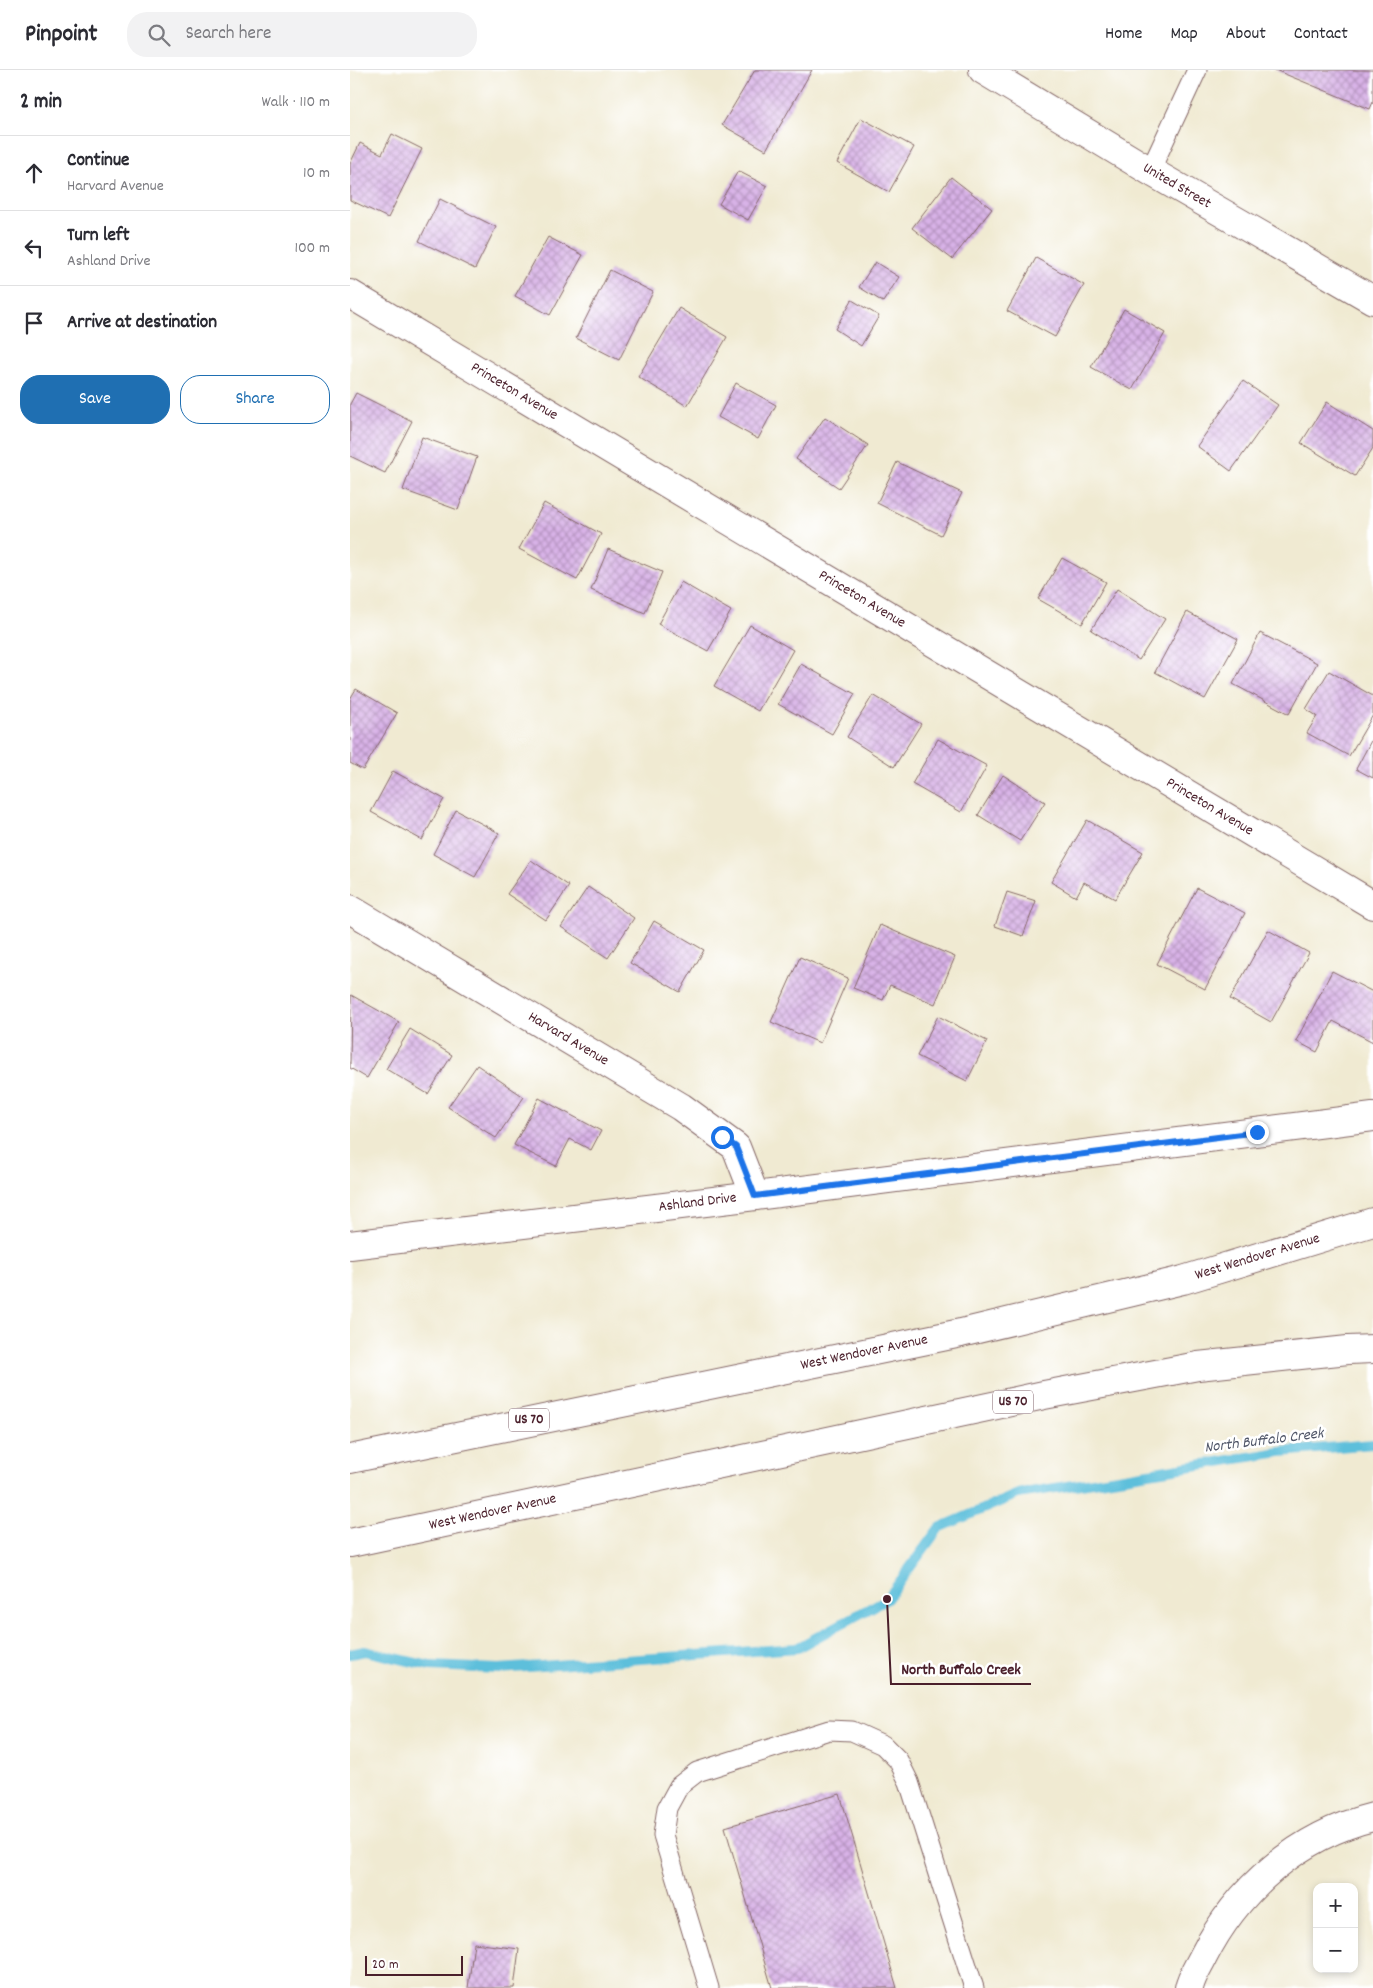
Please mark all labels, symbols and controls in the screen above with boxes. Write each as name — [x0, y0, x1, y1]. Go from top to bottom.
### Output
search box — [127, 12, 477, 57]
text: Pinpoint — [25, 18, 97, 52]
icon: search — [145, 21, 173, 49]
text: Search here — [185, 21, 271, 48]
text: Home — [1105, 22, 1142, 47]
text: Map — [1170, 22, 1198, 47]
text: About — [1226, 22, 1266, 47]
text: Contact — [1294, 22, 1348, 47]
text: 2 min — [20, 88, 62, 118]
text: Walk · 110 m — [262, 91, 330, 114]
text: Continue — [67, 148, 129, 175]
street label: United Street — [1138, 158, 1216, 215]
icon: ahead — [20, 159, 48, 187]
text: 10 m — [303, 162, 330, 185]
text: Harvard Avenue — [67, 175, 164, 198]
text: Turn left — [67, 223, 130, 250]
icon: left — [20, 234, 48, 262]
text: 100 m — [294, 237, 330, 260]
text: Ashland Drive — [67, 250, 151, 273]
icon: arrive — [20, 309, 48, 337]
text: Arrive at destination — [67, 310, 217, 337]
street label: Princeton Avenue — [466, 357, 562, 427]
button: Save — [20, 375, 170, 424]
button: Share — [180, 375, 330, 424]
street label: Princeton Avenue — [814, 565, 910, 634]
street label: Princeton Avenue — [1161, 773, 1258, 842]
street label: Harvard Avenue — [523, 1007, 613, 1072]
route end — [1246, 1121, 1269, 1144]
route start — [711, 1126, 734, 1149]
street label: Ashland Drive — [657, 1187, 738, 1219]
street label: West Wendover Avenue — [1192, 1228, 1323, 1287]
street label: West Wendover Avenue — [799, 1329, 930, 1377]
road number: US 70 — [993, 1390, 1033, 1414]
road number: US 70 — [509, 1408, 549, 1432]
water label: North Buffalo Creek — [1203, 1422, 1326, 1460]
street label: West Wendover Avenue — [427, 1488, 559, 1537]
callout: North Buffalo Creek — [891, 1653, 1031, 1684]
text: North Buffalo Creek — [901, 1659, 1021, 1682]
map controls — [1313, 1883, 1358, 1973]
button: + — [1313, 1883, 1358, 1928]
button: − — [1313, 1928, 1358, 1973]
scale bar — [365, 1953, 462, 1976]
text: 20 m — [372, 1955, 399, 1975]

